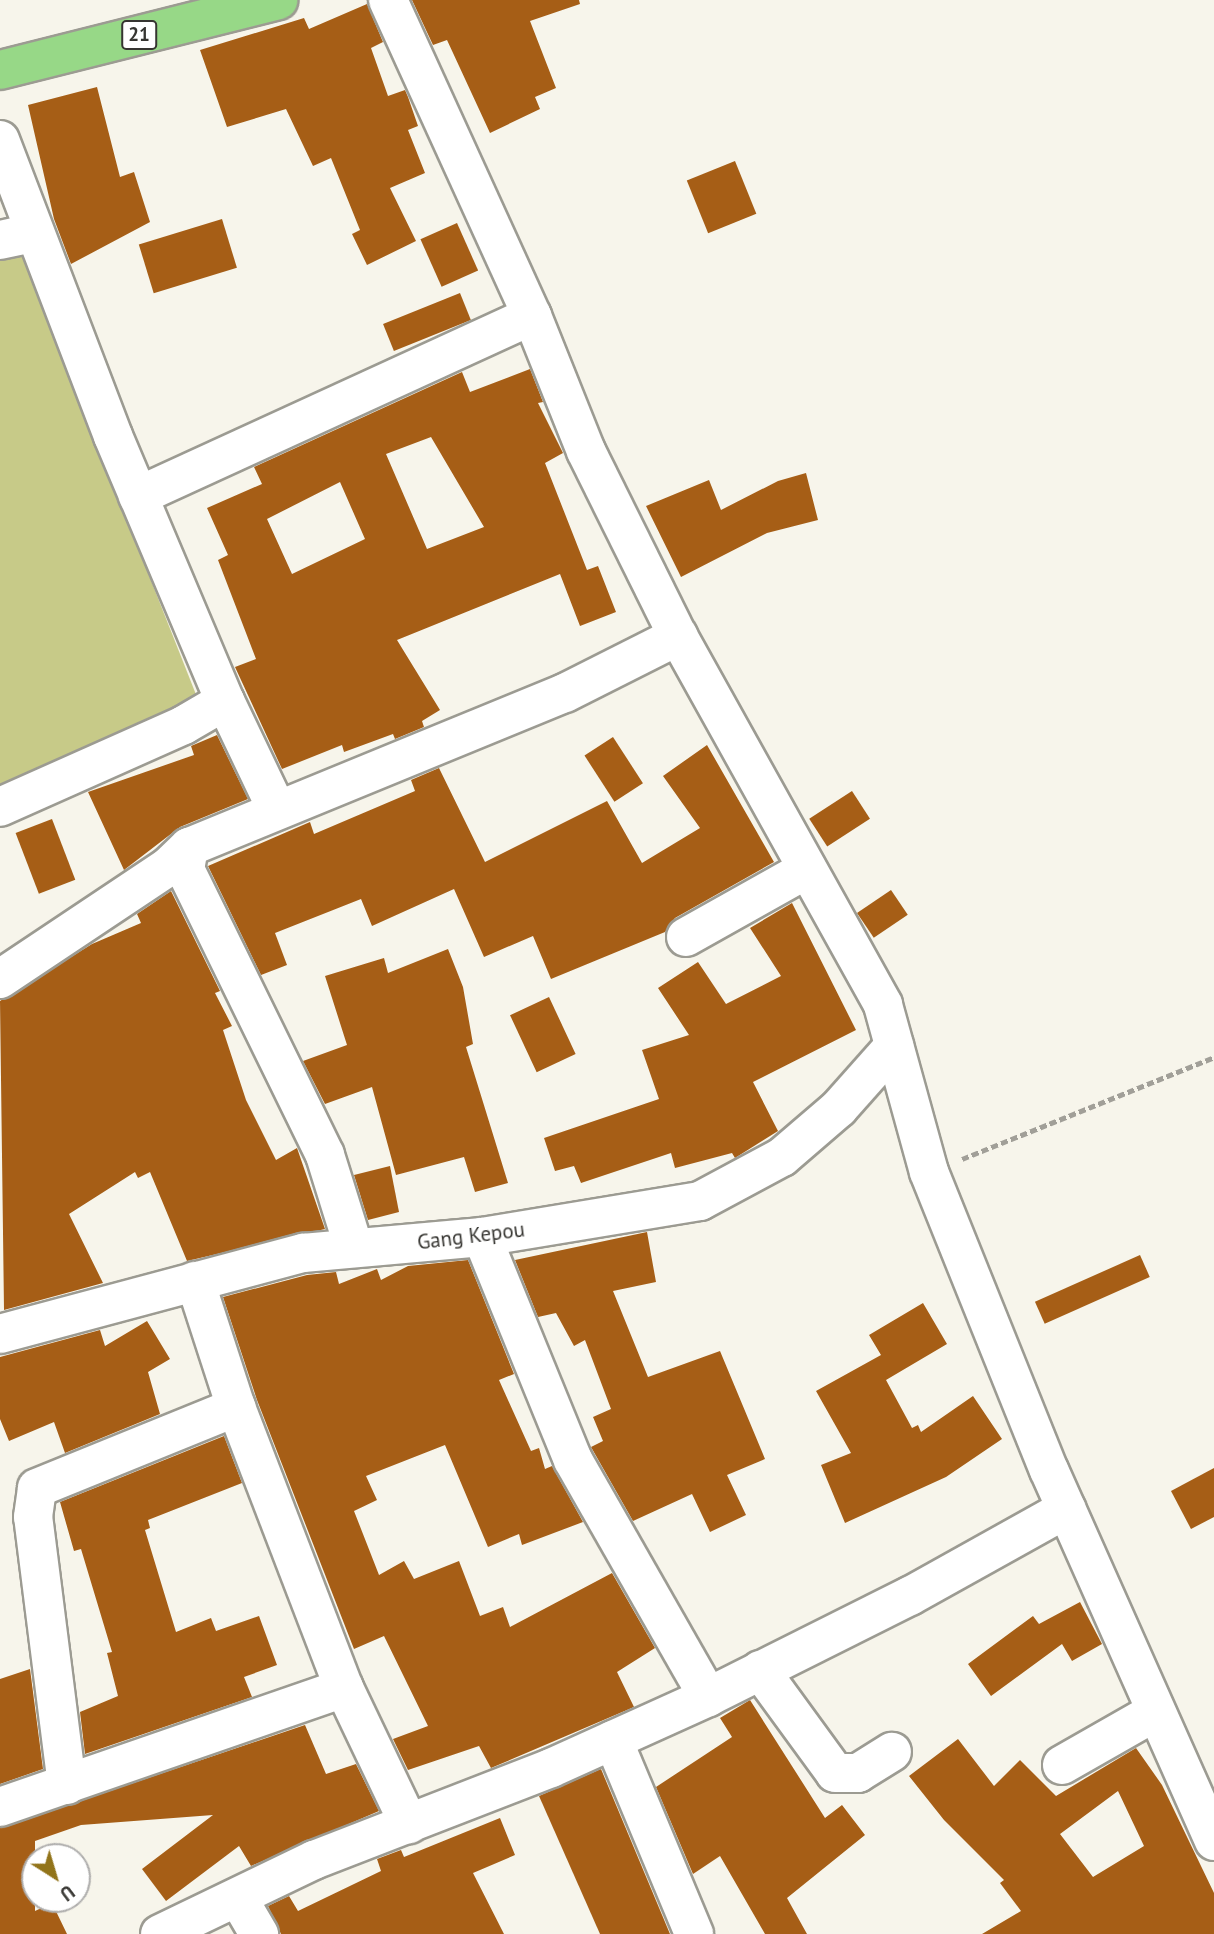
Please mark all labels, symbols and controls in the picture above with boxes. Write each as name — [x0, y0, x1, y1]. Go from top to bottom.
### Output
road number: 21 — [120, 20, 158, 50]
street label: Gang Kepou — [416, 1217, 526, 1255]
north arrow — [21, 1843, 91, 1913]
text: U — [55, 1880, 79, 1906]

